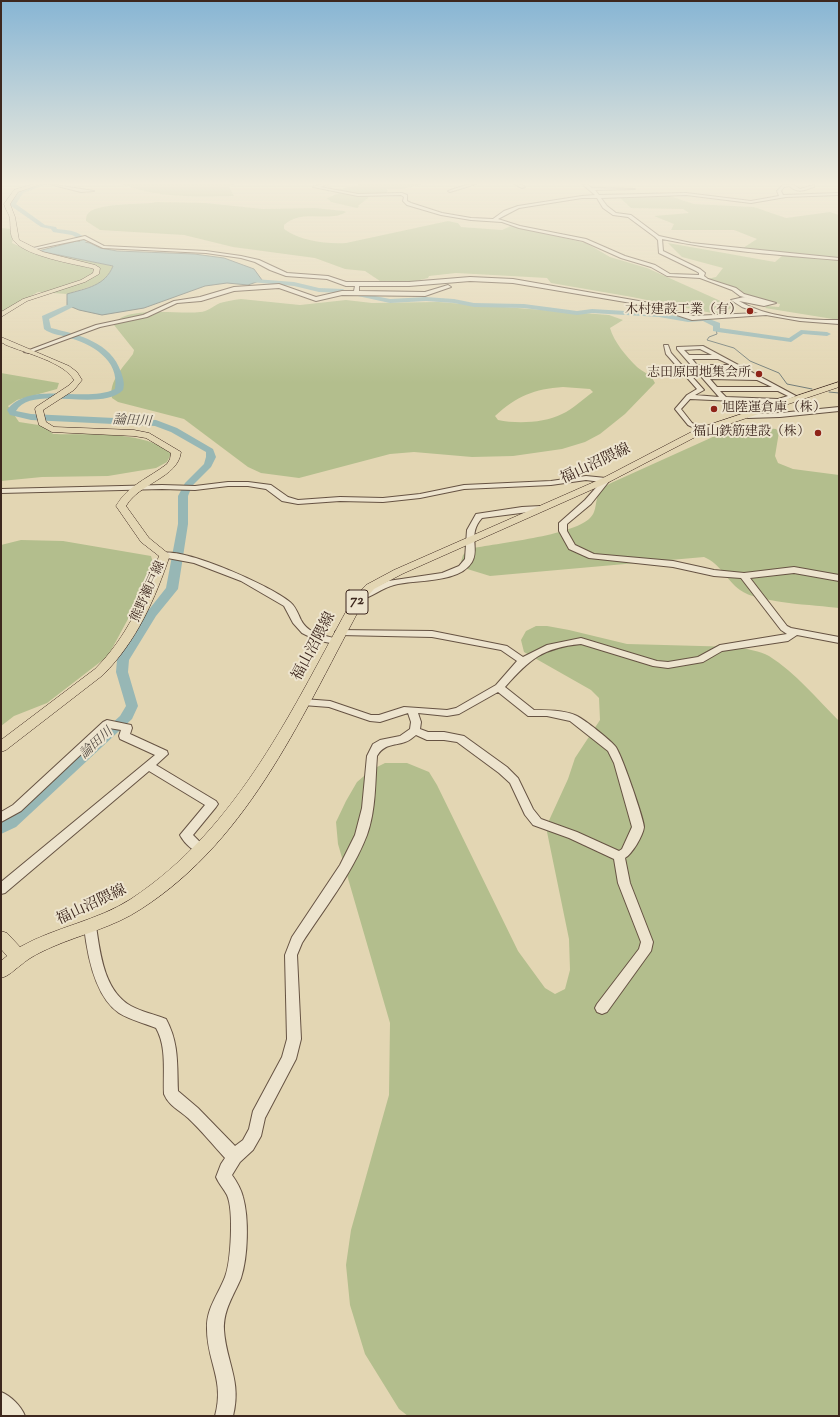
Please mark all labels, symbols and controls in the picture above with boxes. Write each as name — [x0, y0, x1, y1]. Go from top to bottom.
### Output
place label: 木村建設工業（有） — [625, 303, 742, 319]
marker: 木村建設工業（有） — [745, 306, 755, 316]
place label: 志田原団地集会所 — [647, 366, 751, 382]
marker: 志田原団地集会所 — [754, 369, 764, 379]
place label: 旭陸運倉庫（株） — [722, 401, 826, 417]
marker: 旭陸運倉庫（株） — [709, 404, 719, 414]
water label: 論田川 — [112, 413, 152, 431]
place label: 福山鉄筋建設（株） — [693, 425, 810, 441]
marker: 福山鉄筋建設（株） — [813, 428, 823, 438]
street label: 福山沼隈線 — [558, 441, 634, 489]
street label: 熊野瀬戸線 — [129, 559, 169, 625]
road number: 72 — [346, 590, 368, 614]
street label: 福山沼隈線 — [289, 610, 341, 684]
water label: 論田川 — [77, 725, 117, 763]
street label: 福山沼隈線 — [54, 882, 130, 930]

